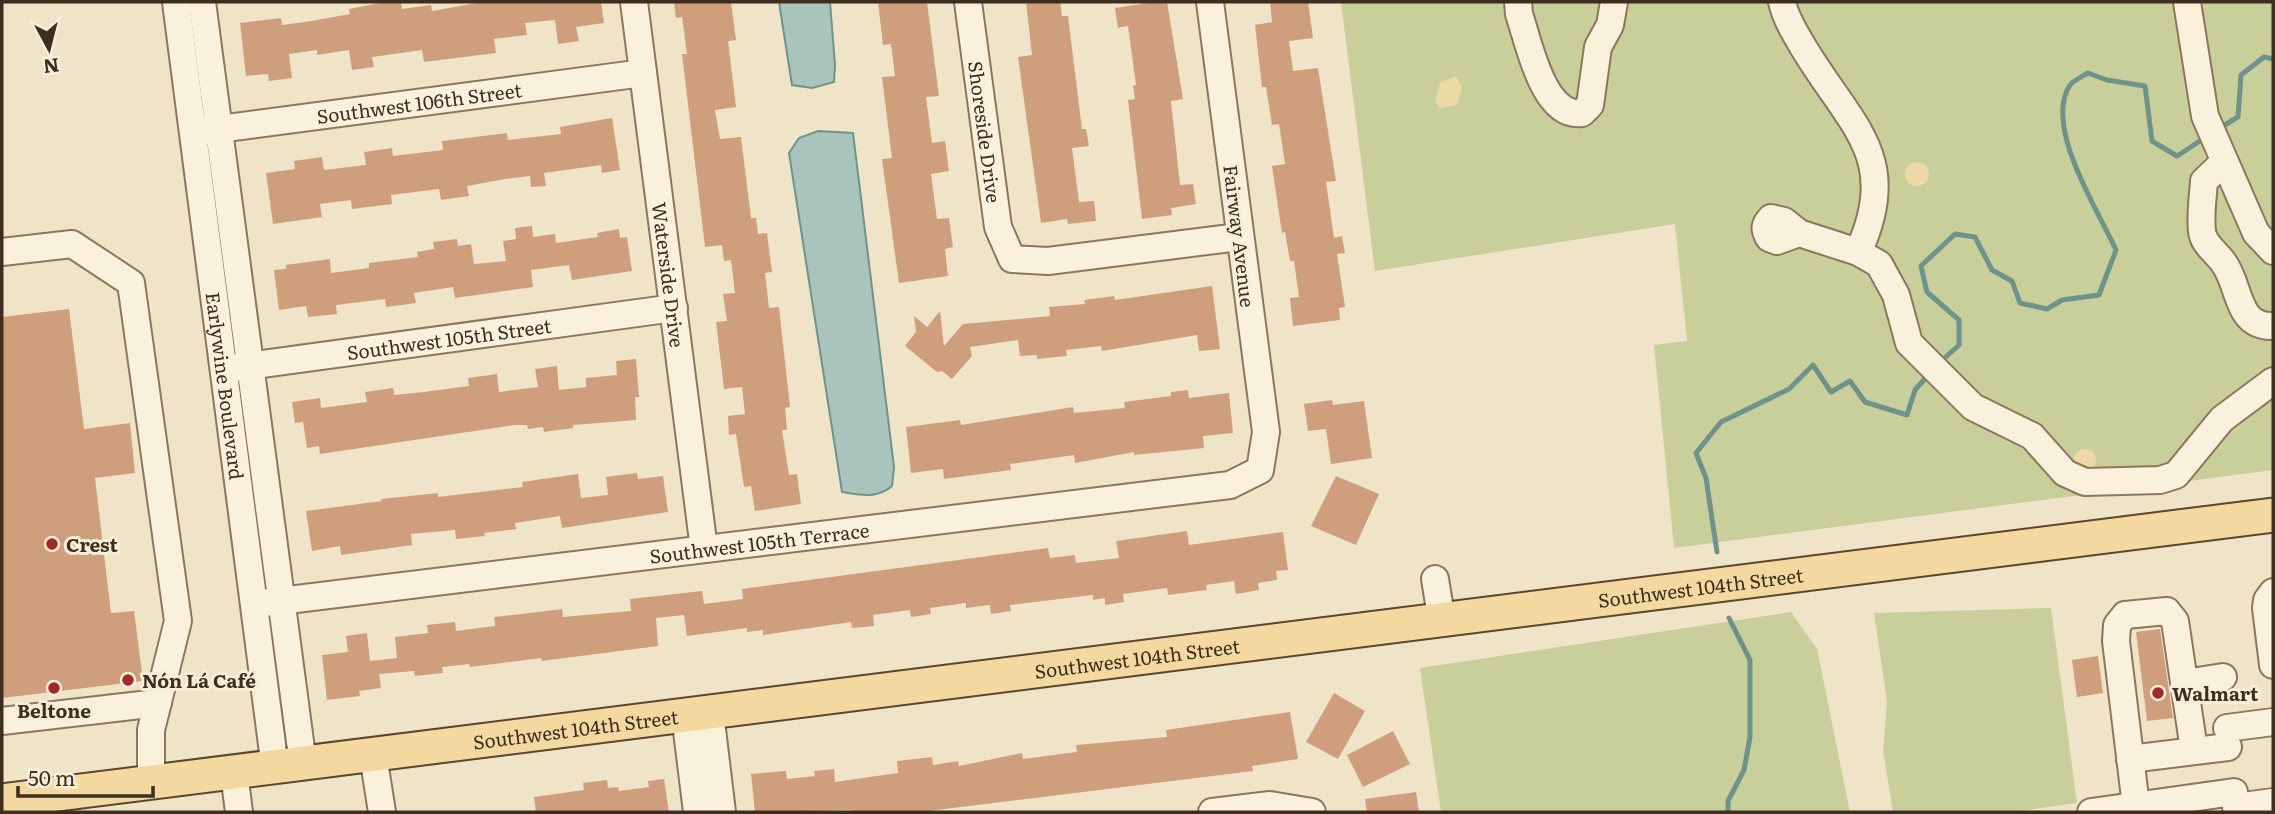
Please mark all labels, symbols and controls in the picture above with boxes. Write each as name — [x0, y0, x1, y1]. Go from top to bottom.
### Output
north arrow — [14, 14, 84, 84]
text: N — [42, 52, 61, 82]
street label: Shoreside Drive — [962, 59, 1009, 205]
street label: Southwest 106th Street — [315, 75, 524, 130]
street label: Fairway Avenue — [1217, 163, 1263, 309]
street label: Waterside Drive — [646, 200, 692, 349]
street label: Earlywine Boulevard — [200, 290, 252, 482]
street label: Southwest 105th Street — [345, 311, 553, 366]
street label: Southwest 105th Terrace — [648, 515, 871, 570]
place label: Crest — [66, 530, 118, 558]
marker: Crest — [44, 536, 60, 552]
street label: Southwest 104th Street — [1596, 560, 1805, 614]
street label: Southwest 104th Street — [1033, 631, 1242, 685]
place label: Nón Lá Café — [142, 666, 256, 694]
marker: Nón Lá Café — [120, 672, 136, 688]
place label: Walmart — [2172, 679, 2259, 707]
marker: Beltone — [46, 680, 62, 696]
marker: Walmart — [2150, 685, 2166, 701]
place label: Beltone — [17, 696, 91, 724]
street label: Southwest 104th Street — [471, 702, 680, 756]
scale bar — [18, 754, 152, 798]
text: 50 m — [28, 761, 75, 792]

